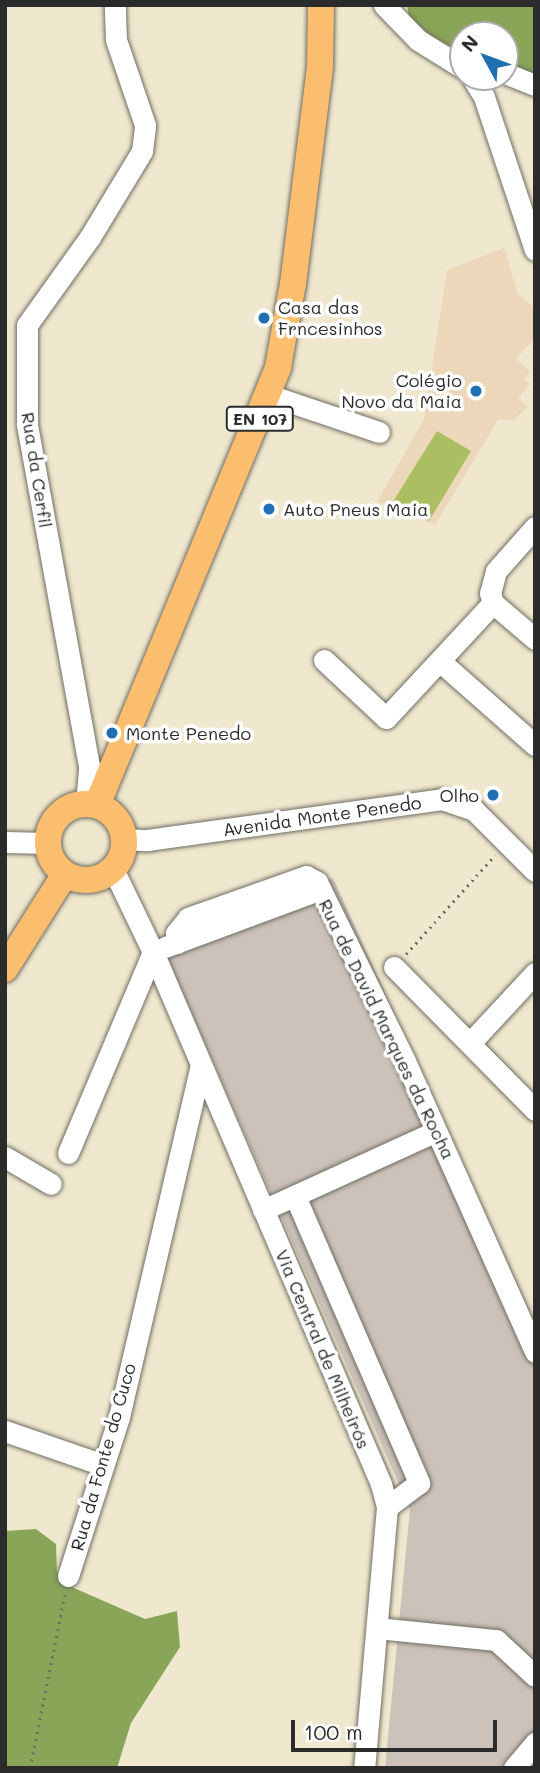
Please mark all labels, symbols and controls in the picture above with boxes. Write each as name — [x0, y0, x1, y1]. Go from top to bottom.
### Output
north arrow — [449, 21, 519, 91]
text: N — [455, 30, 483, 57]
place label: Casa das Frncesinhos — [278, 297, 383, 340]
marker: Casa das Frncesinhos — [256, 310, 272, 326]
place label: Colégio Novo da Maia — [341, 370, 462, 412]
marker: Colégio Novo da Maia — [468, 383, 484, 399]
road number: EN 107 — [225, 406, 295, 432]
street label: Rua da Cerfil — [17, 411, 57, 529]
place label: Auto Pneus Maia — [283, 498, 428, 520]
marker: Auto Pneus Maia — [261, 501, 277, 517]
place label: Monte Penedo — [126, 722, 251, 744]
marker: Monte Penedo — [104, 725, 120, 741]
place label: Olho — [439, 784, 479, 806]
marker: Olho — [485, 787, 501, 803]
street label: Avenida Monte Penedo — [221, 791, 423, 841]
street label: Rua de David Marques da Rocha — [314, 895, 460, 1163]
street label: Via Central de Milheirós — [271, 1246, 375, 1452]
street label: Rua da Fonte do Cuco — [66, 1361, 140, 1553]
scale bar — [295, 1706, 502, 1750]
text: 100 m — [304, 1718, 363, 1745]

